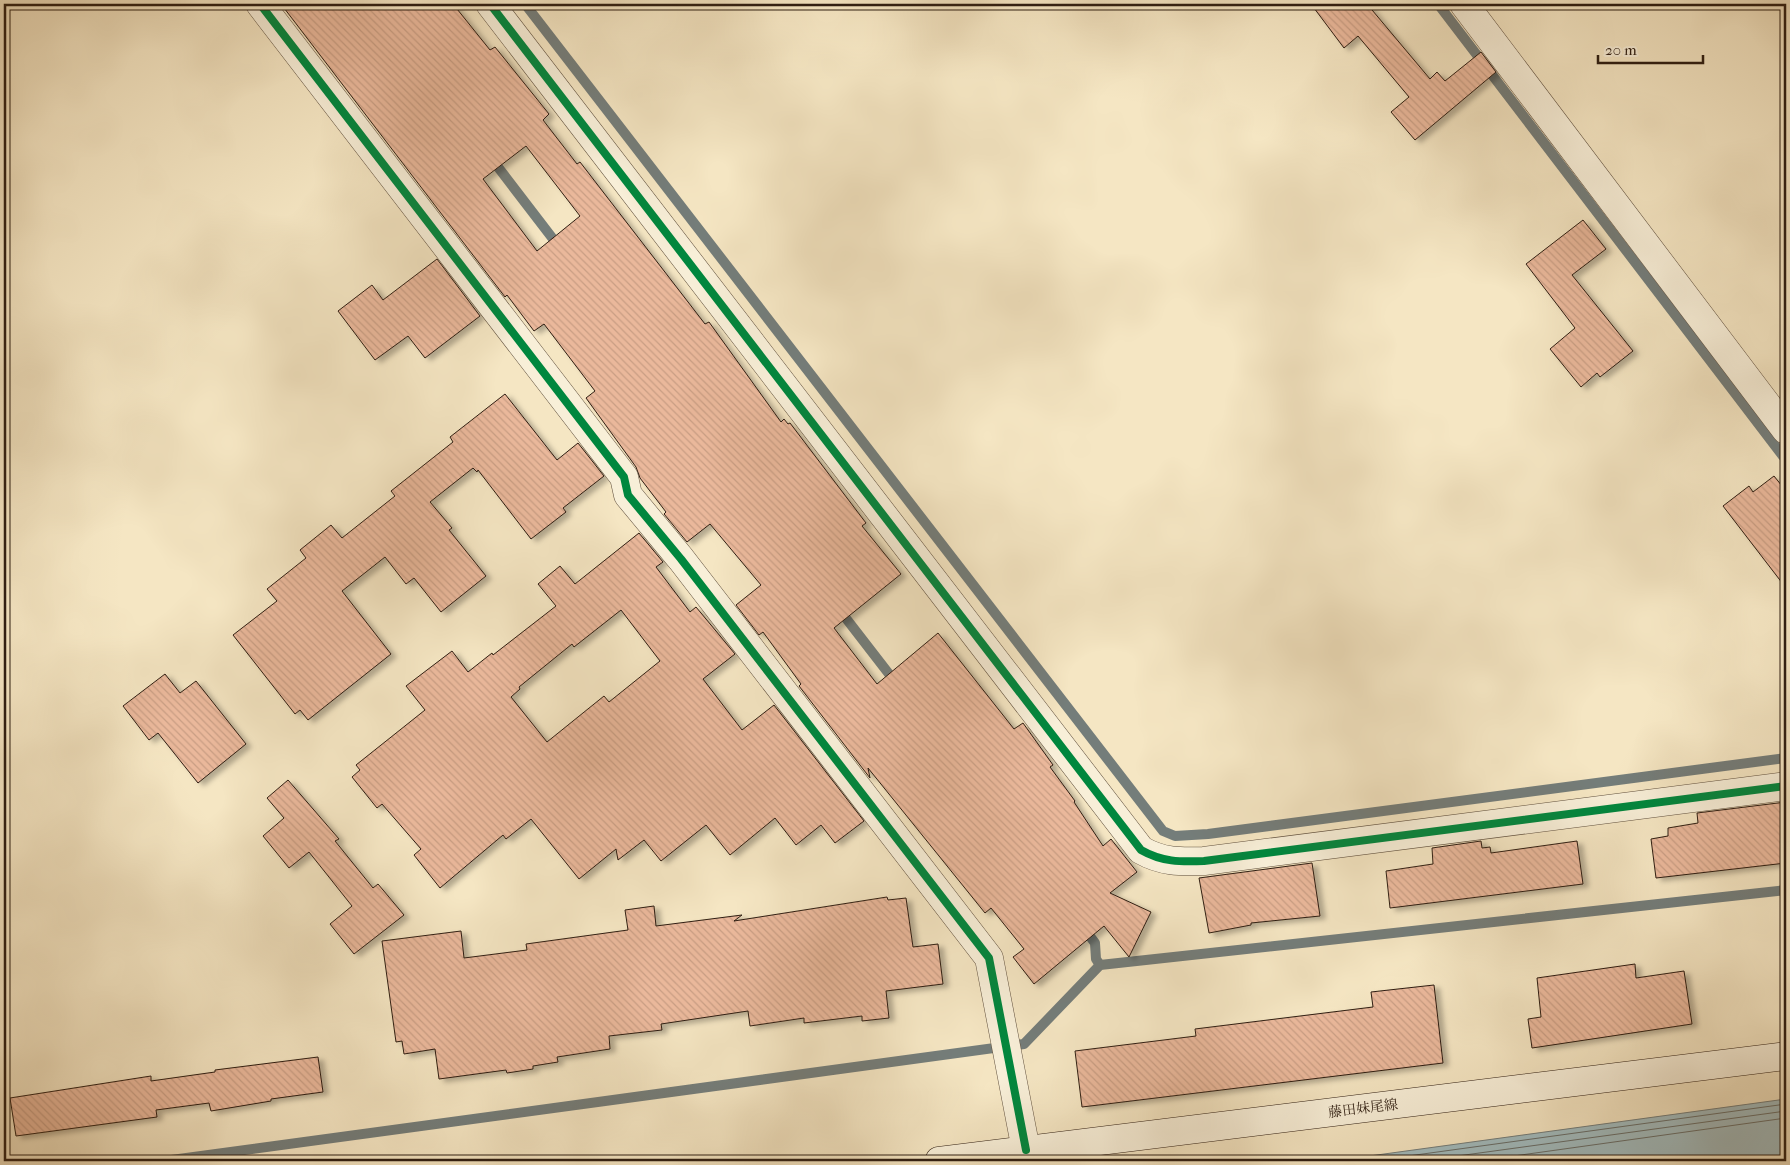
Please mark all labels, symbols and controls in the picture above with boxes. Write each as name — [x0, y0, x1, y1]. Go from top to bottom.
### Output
scale bar — [1598, 32, 1702, 64]
text: 20 m — [1605, 41, 1637, 59]
street label: 藤田妹尾線 — [1327, 1096, 1399, 1121]

